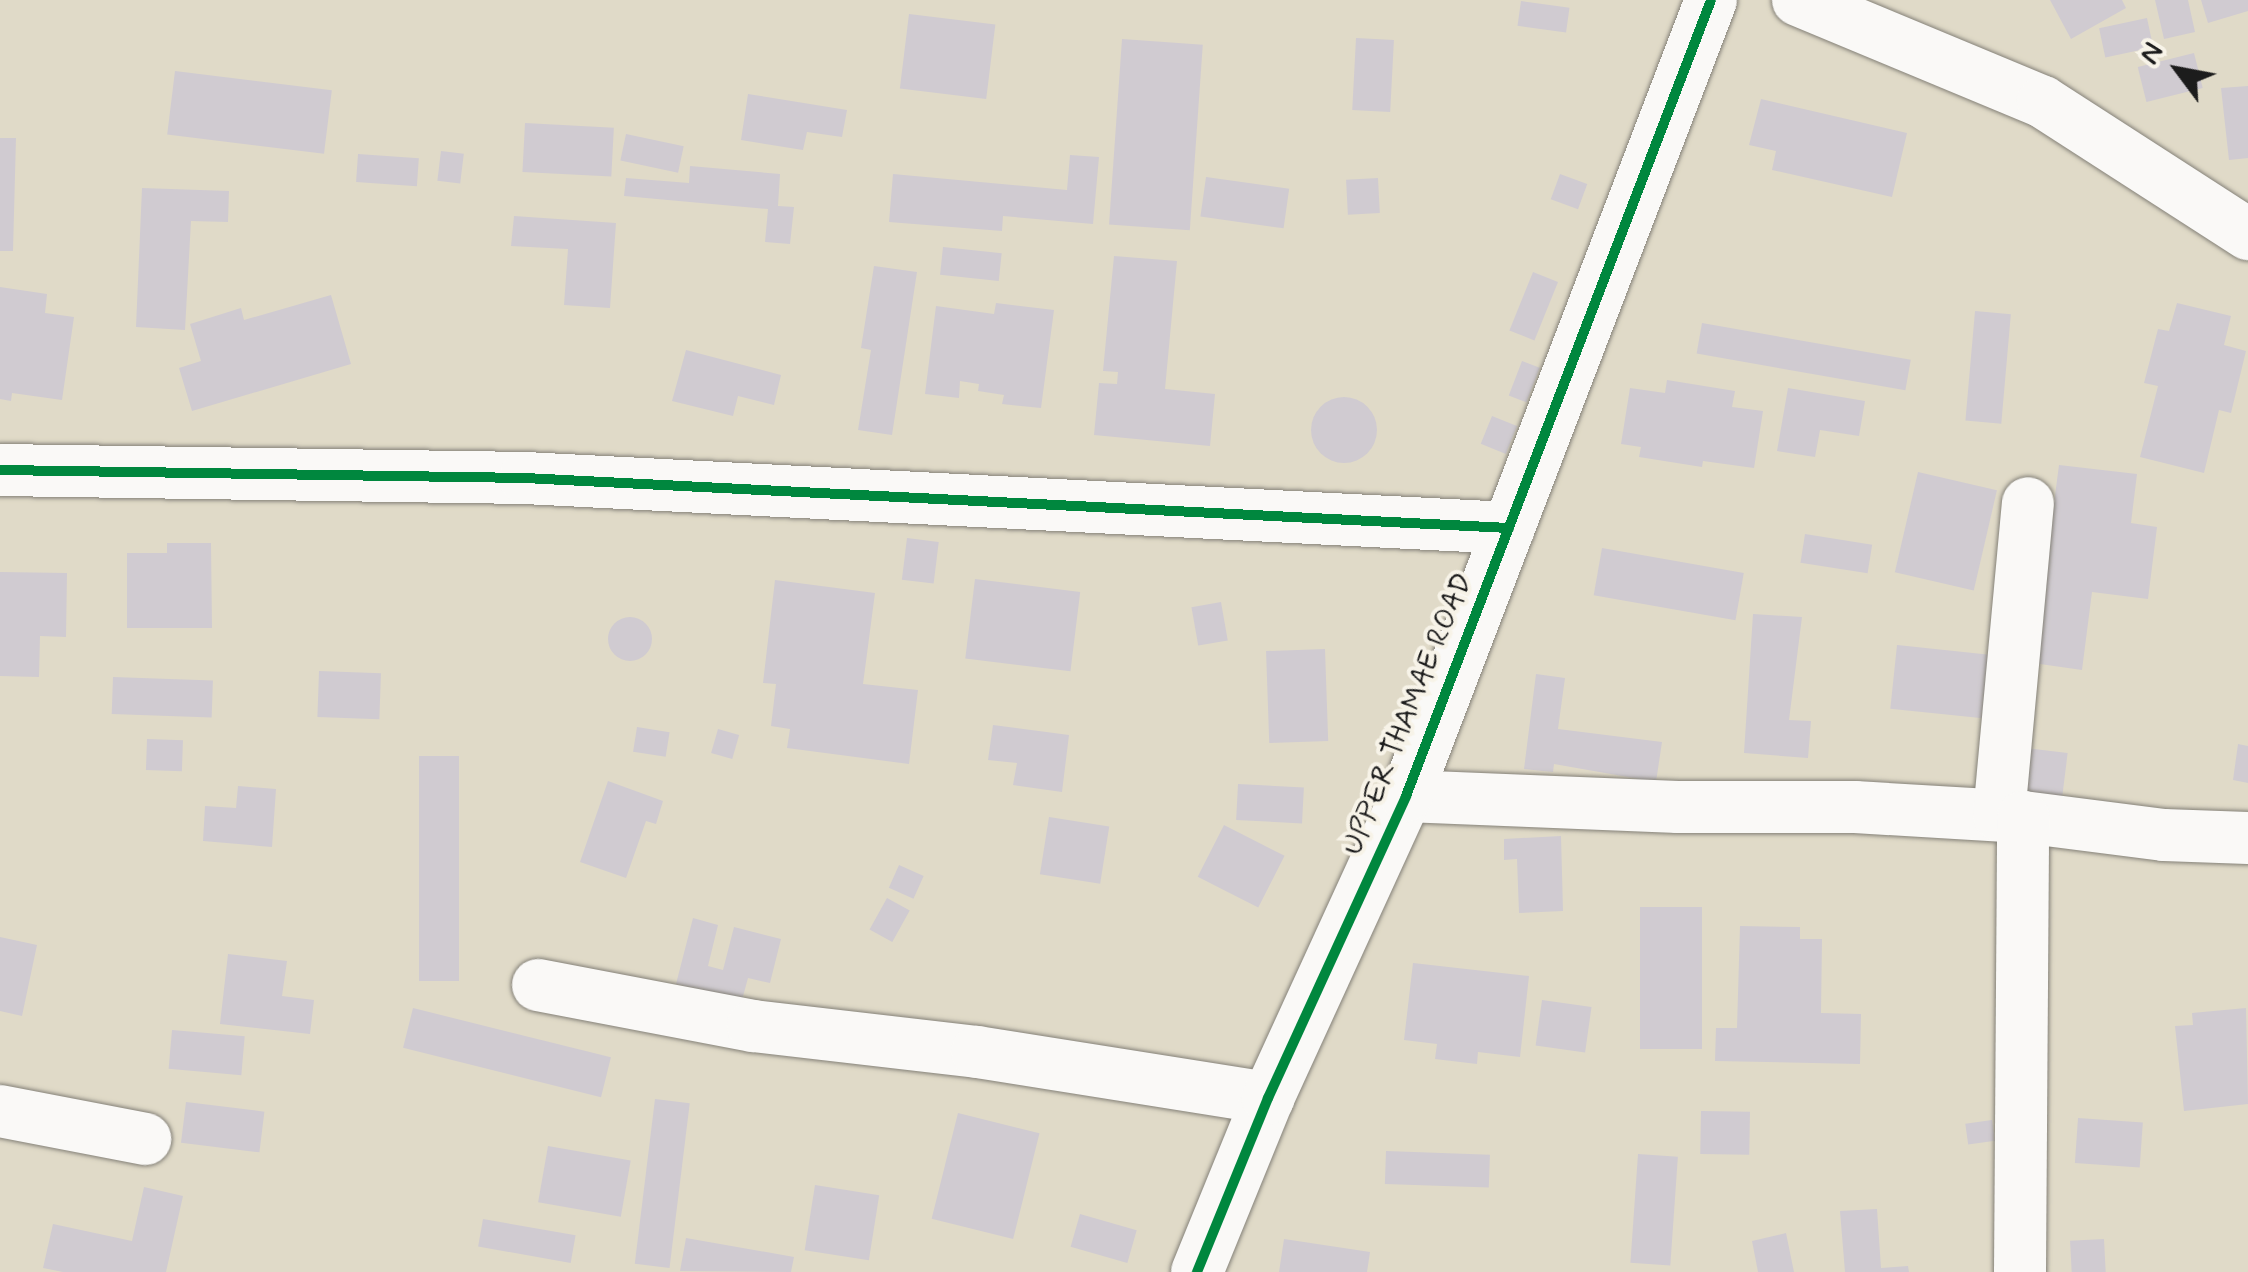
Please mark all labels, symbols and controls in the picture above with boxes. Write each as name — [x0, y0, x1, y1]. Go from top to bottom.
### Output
north arrow — [2128, 20, 2228, 120]
text: N — [2132, 36, 2173, 72]
street label: UPPER THAMAE ROAD — [1335, 567, 1481, 861]

